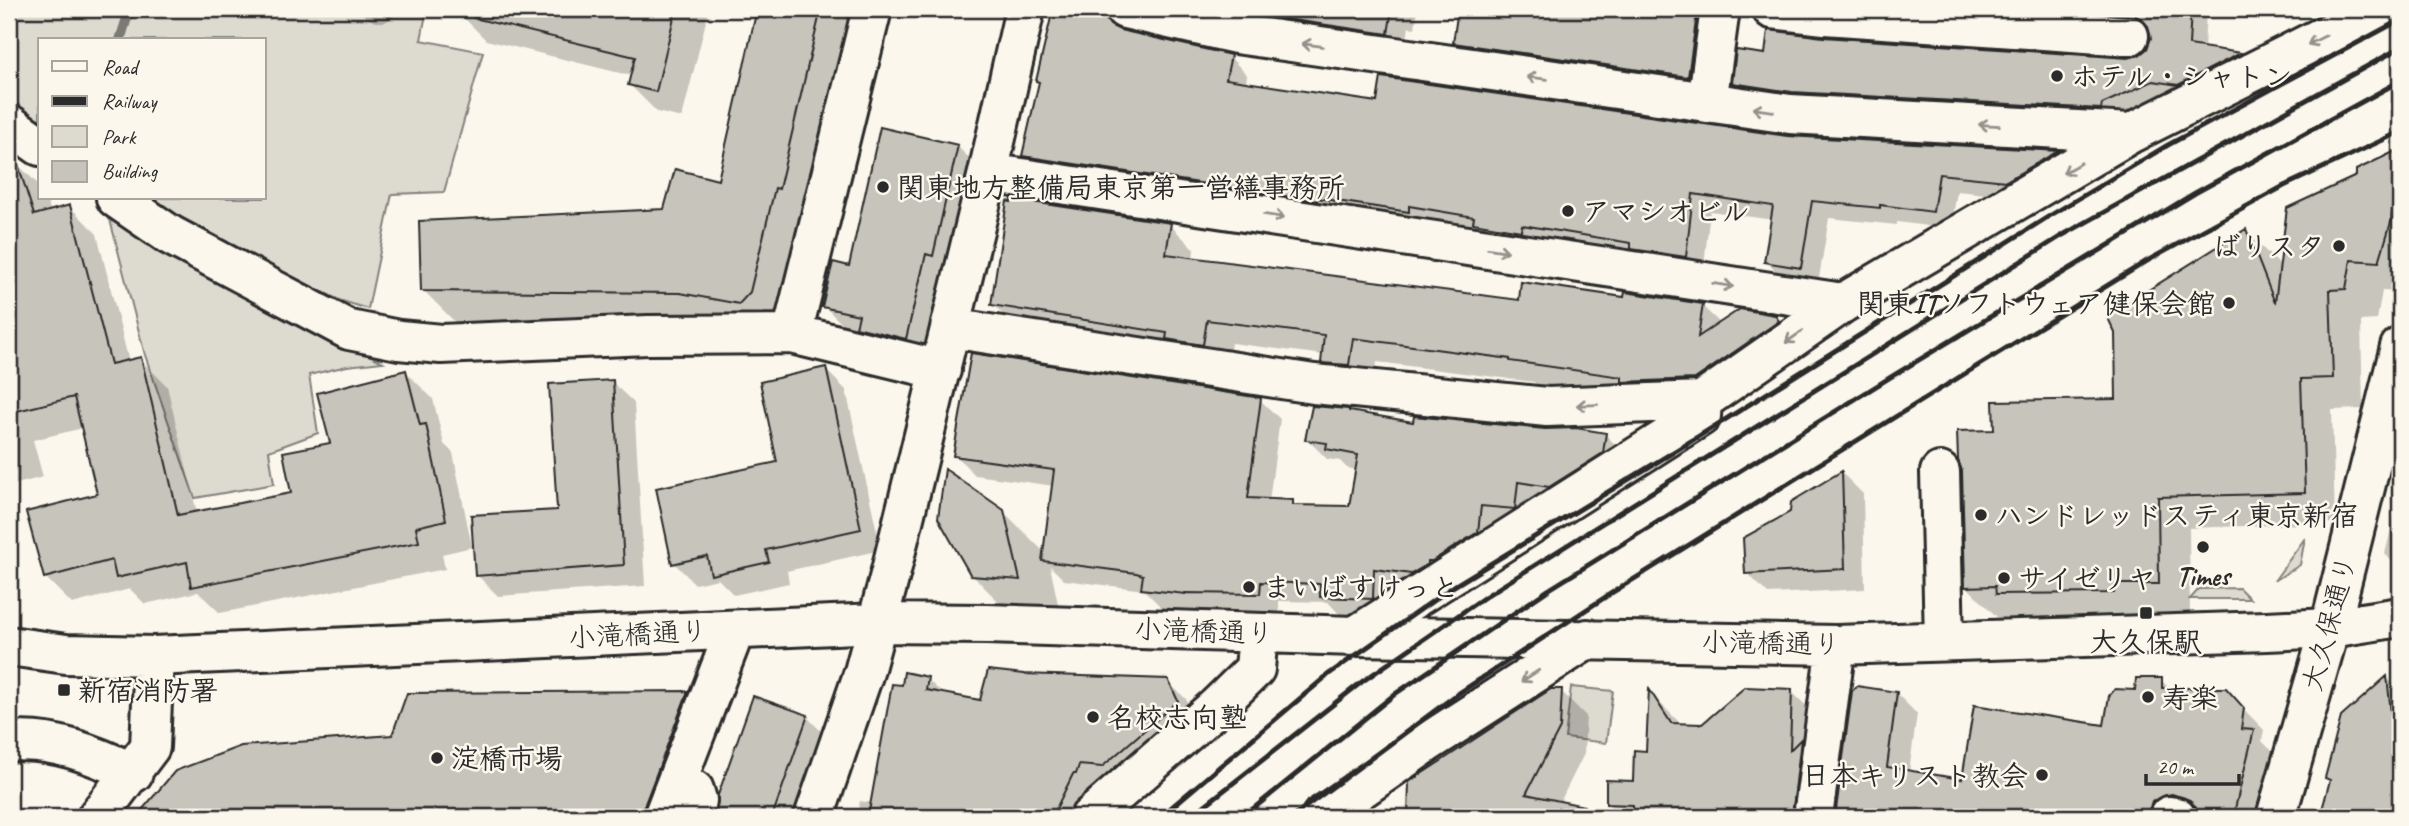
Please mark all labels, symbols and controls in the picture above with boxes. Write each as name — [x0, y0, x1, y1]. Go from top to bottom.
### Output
one-way arrow — [2307, 33, 2328, 47]
legend — [38, 38, 266, 200]
one-way arrow — [1301, 39, 1324, 52]
text: Road — [102, 54, 141, 80]
place label: ホテル・シャトン — [2071, 59, 2292, 94]
marker: ホテル・シャトン — [2049, 68, 2065, 84]
one-way arrow — [1526, 71, 1549, 84]
text: Railway — [102, 88, 158, 114]
one-way arrow — [1752, 104, 1774, 117]
one-way arrow — [1978, 119, 2001, 132]
text: Park — [102, 124, 137, 150]
text: Building — [102, 158, 159, 184]
one-way arrow — [2063, 161, 2083, 175]
place label: 関東地方整備局東京第一営繕事務所 — [897, 170, 1345, 205]
marker: 関東地方整備局東京第一営繕事務所 — [875, 179, 891, 195]
place label: アマシオビル — [1582, 194, 1749, 229]
marker: アマシオビル — [1560, 203, 1576, 219]
one-way arrow — [1262, 210, 1284, 223]
place label: ばりスタ — [2212, 229, 2325, 264]
marker: ばりスタ — [2331, 238, 2347, 254]
one-way arrow — [1487, 244, 1509, 257]
one-way arrow — [1712, 278, 1734, 291]
place label: 関東ITソフトウェア健保会館 — [1857, 286, 2215, 321]
marker: 関東ITソフトウェア健保会館 — [2221, 295, 2237, 311]
one-way arrow — [1785, 330, 1804, 344]
one-way arrow — [1576, 399, 1599, 412]
place label: ハンドレッドスティ東京新宿 — [1995, 498, 2358, 533]
marker: ハンドレッドスティ東京新宿 — [1973, 507, 1989, 523]
marker: Times — [2195, 539, 2211, 555]
street label: 大久保通り — [2294, 551, 2364, 695]
place label: Times — [2176, 558, 2233, 593]
place label: サイゼリヤ — [2018, 561, 2156, 596]
place label: まいばすけっと — [1263, 570, 1459, 605]
marker: サイゼリヤ — [1996, 570, 2012, 586]
marker: まいばすけっと — [1241, 579, 1257, 595]
marker: 大久保駅 — [2138, 605, 2154, 621]
street label: 小滝橋通り — [1133, 611, 1275, 651]
street label: 小滝橋通り — [567, 613, 709, 655]
street label: 小滝橋通り — [1701, 624, 1841, 662]
place label: 大久保駅 — [2090, 624, 2202, 659]
one-way arrow — [1521, 669, 1540, 684]
place label: 新宿消防署 — [78, 673, 218, 708]
place label: 寿楽 — [2162, 680, 2218, 715]
marker: 新宿消防署 — [56, 682, 72, 698]
marker: 寿楽 — [2140, 689, 2156, 705]
place label: 名校志向塾 — [1107, 700, 1247, 735]
marker: 名校志向塾 — [1085, 709, 1101, 725]
place label: 淀橋市場 — [451, 741, 563, 776]
scale bar — [2146, 742, 2239, 786]
marker: 淀橋市場 — [429, 750, 445, 766]
text: 20 m — [2157, 754, 2195, 780]
place label: 日本キリスト教会 — [1802, 758, 2028, 793]
marker: 日本キリスト教会 — [2034, 767, 2050, 783]

